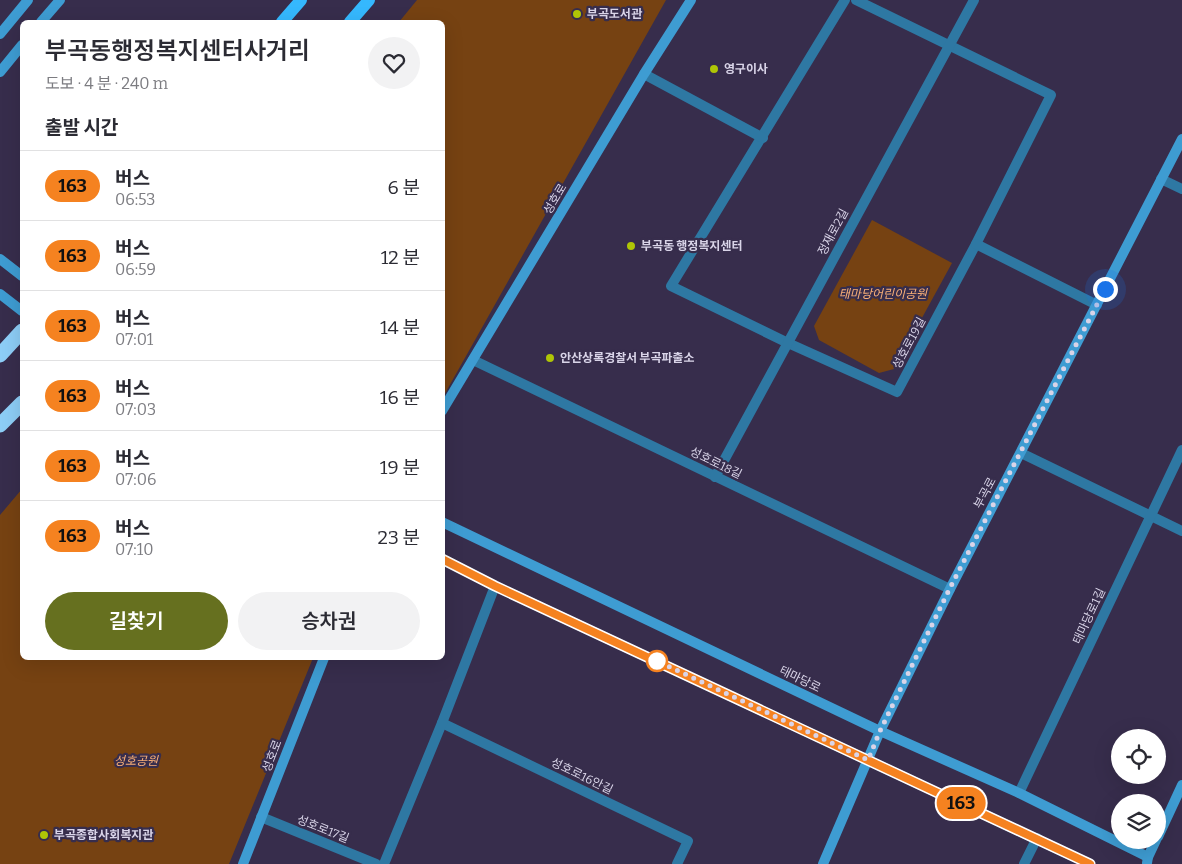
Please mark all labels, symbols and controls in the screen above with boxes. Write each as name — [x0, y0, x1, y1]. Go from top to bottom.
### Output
place label: 부곡도서관 — [587, 7, 642, 21]
marker: 부곡도서관 — [571, 8, 583, 20]
text: 부곡동행정복지센터사거리 — [45, 37, 310, 65]
button: heart — [368, 37, 420, 89]
place label: 영구이사 — [724, 62, 768, 76]
marker: 영구이사 — [708, 63, 720, 75]
text: 도보 · 4 분 · 240 m — [45, 74, 168, 93]
text: 출발 시간 — [45, 116, 118, 139]
text: 버스 — [115, 167, 150, 190]
text: 163 — [58, 175, 87, 197]
text: 6 분 — [388, 176, 420, 199]
street label: 성호로 — [540, 181, 570, 217]
text: 06:53 — [115, 190, 155, 209]
street label: 정재로2길 — [815, 206, 851, 258]
text: 버스 — [115, 237, 150, 260]
place label: 부곡동 행정복지센터 — [641, 239, 743, 253]
marker: 부곡동 행정복지센터 — [625, 240, 637, 252]
text: 163 — [58, 245, 87, 267]
text: 12 분 — [381, 246, 420, 269]
text: 06:59 — [115, 260, 156, 279]
your location — [1093, 277, 1118, 302]
park label: 태마당어린이공원 — [839, 287, 928, 301]
text: 버스 — [115, 307, 150, 330]
text: 163 — [58, 315, 87, 337]
street label: 성호로19길 — [890, 315, 928, 371]
text: 14 분 — [380, 316, 420, 339]
text: 07:01 — [115, 330, 153, 349]
place label: 안산상록경찰서 부곡파출소 — [560, 351, 695, 365]
marker: 안산상록경찰서 부곡파출소 — [544, 352, 556, 364]
text: 버스 — [115, 377, 150, 400]
text: 163 — [58, 385, 87, 407]
text: 16 분 — [380, 386, 420, 409]
text: 07:03 — [115, 400, 156, 419]
street label: 성호로18길 — [688, 444, 744, 482]
text: 버스 — [115, 447, 150, 470]
text: 163 — [58, 455, 87, 477]
text: 19 분 — [380, 456, 420, 479]
text: 07:06 — [115, 470, 156, 489]
street label: 부곡로 — [971, 475, 999, 511]
text: 버스 — [115, 517, 150, 540]
text: 163 — [58, 525, 87, 547]
text: 23 분 — [378, 526, 420, 549]
text: 07:10 — [115, 540, 153, 559]
street label: 태마당로1길 — [1070, 586, 1108, 646]
button: 길찾기 — [45, 592, 228, 650]
button: 승차권 — [238, 592, 420, 650]
unlabelled marker — [646, 650, 668, 672]
street label: 태마당로 — [777, 663, 823, 695]
map controls — [1111, 729, 1166, 849]
button: locate — [1111, 729, 1166, 784]
street label: 성호로 — [260, 738, 284, 774]
park label: 성호공원 — [114, 754, 159, 768]
street label: 성호로16안길 — [549, 755, 615, 797]
line badge: 163 — [932, 787, 990, 819]
text: 163 — [947, 792, 975, 814]
button: layers — [1111, 794, 1166, 849]
street label: 성호로17길 — [295, 812, 351, 846]
place label: 부곡종합사회복지관 — [54, 828, 153, 842]
marker: 부곡종합사회복지관 — [38, 829, 50, 841]

